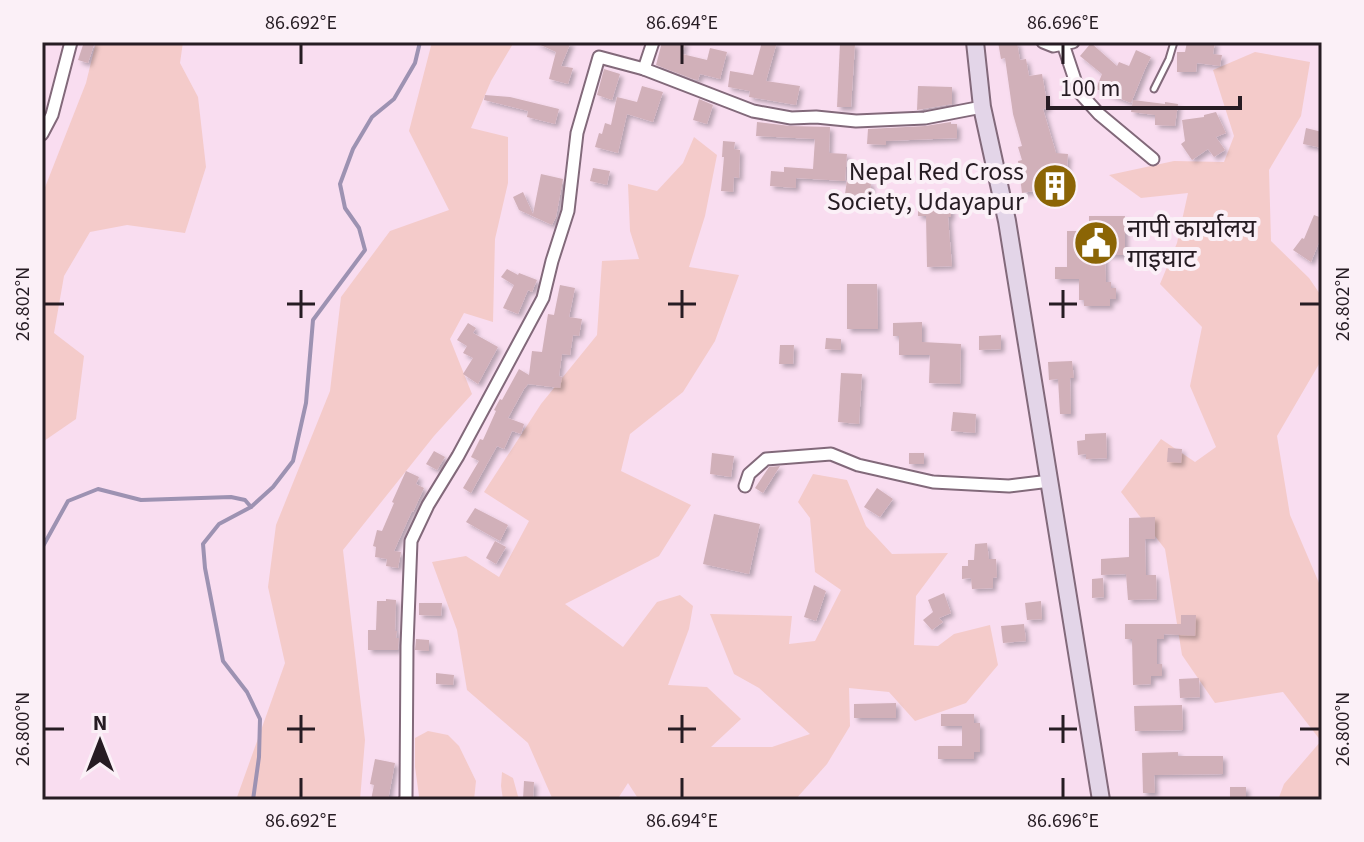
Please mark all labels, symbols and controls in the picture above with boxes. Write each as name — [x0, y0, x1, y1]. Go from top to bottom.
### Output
text: 86.692°E — [265, 9, 337, 37]
text: 86.694°E — [646, 9, 718, 37]
text: 86.696°E — [1027, 9, 1099, 37]
scale bar — [1048, 60, 1240, 110]
text: 100 m — [1060, 71, 1120, 106]
place label: Nepal Red Cross Society, Udayapur — [827, 153, 1025, 220]
building icon: Nepal Red Cross Society, Udayapur — [1031, 162, 1079, 210]
place label: नापी कार्यालय गाइघाट — [1127, 210, 1257, 277]
public building icon: नापी कार्यालय गाइघाट — [1072, 219, 1120, 267]
text: 26.802°N — [9, 267, 37, 341]
text: 26.802°N — [1329, 267, 1357, 341]
text: 26.800°N — [9, 692, 37, 766]
text: 26.800°N — [1329, 692, 1357, 766]
north arrow — [60, 702, 140, 782]
text: N — [93, 707, 107, 739]
text: 86.692°E — [265, 807, 337, 835]
text: 86.694°E — [646, 807, 718, 835]
text: 86.696°E — [1027, 807, 1099, 835]

